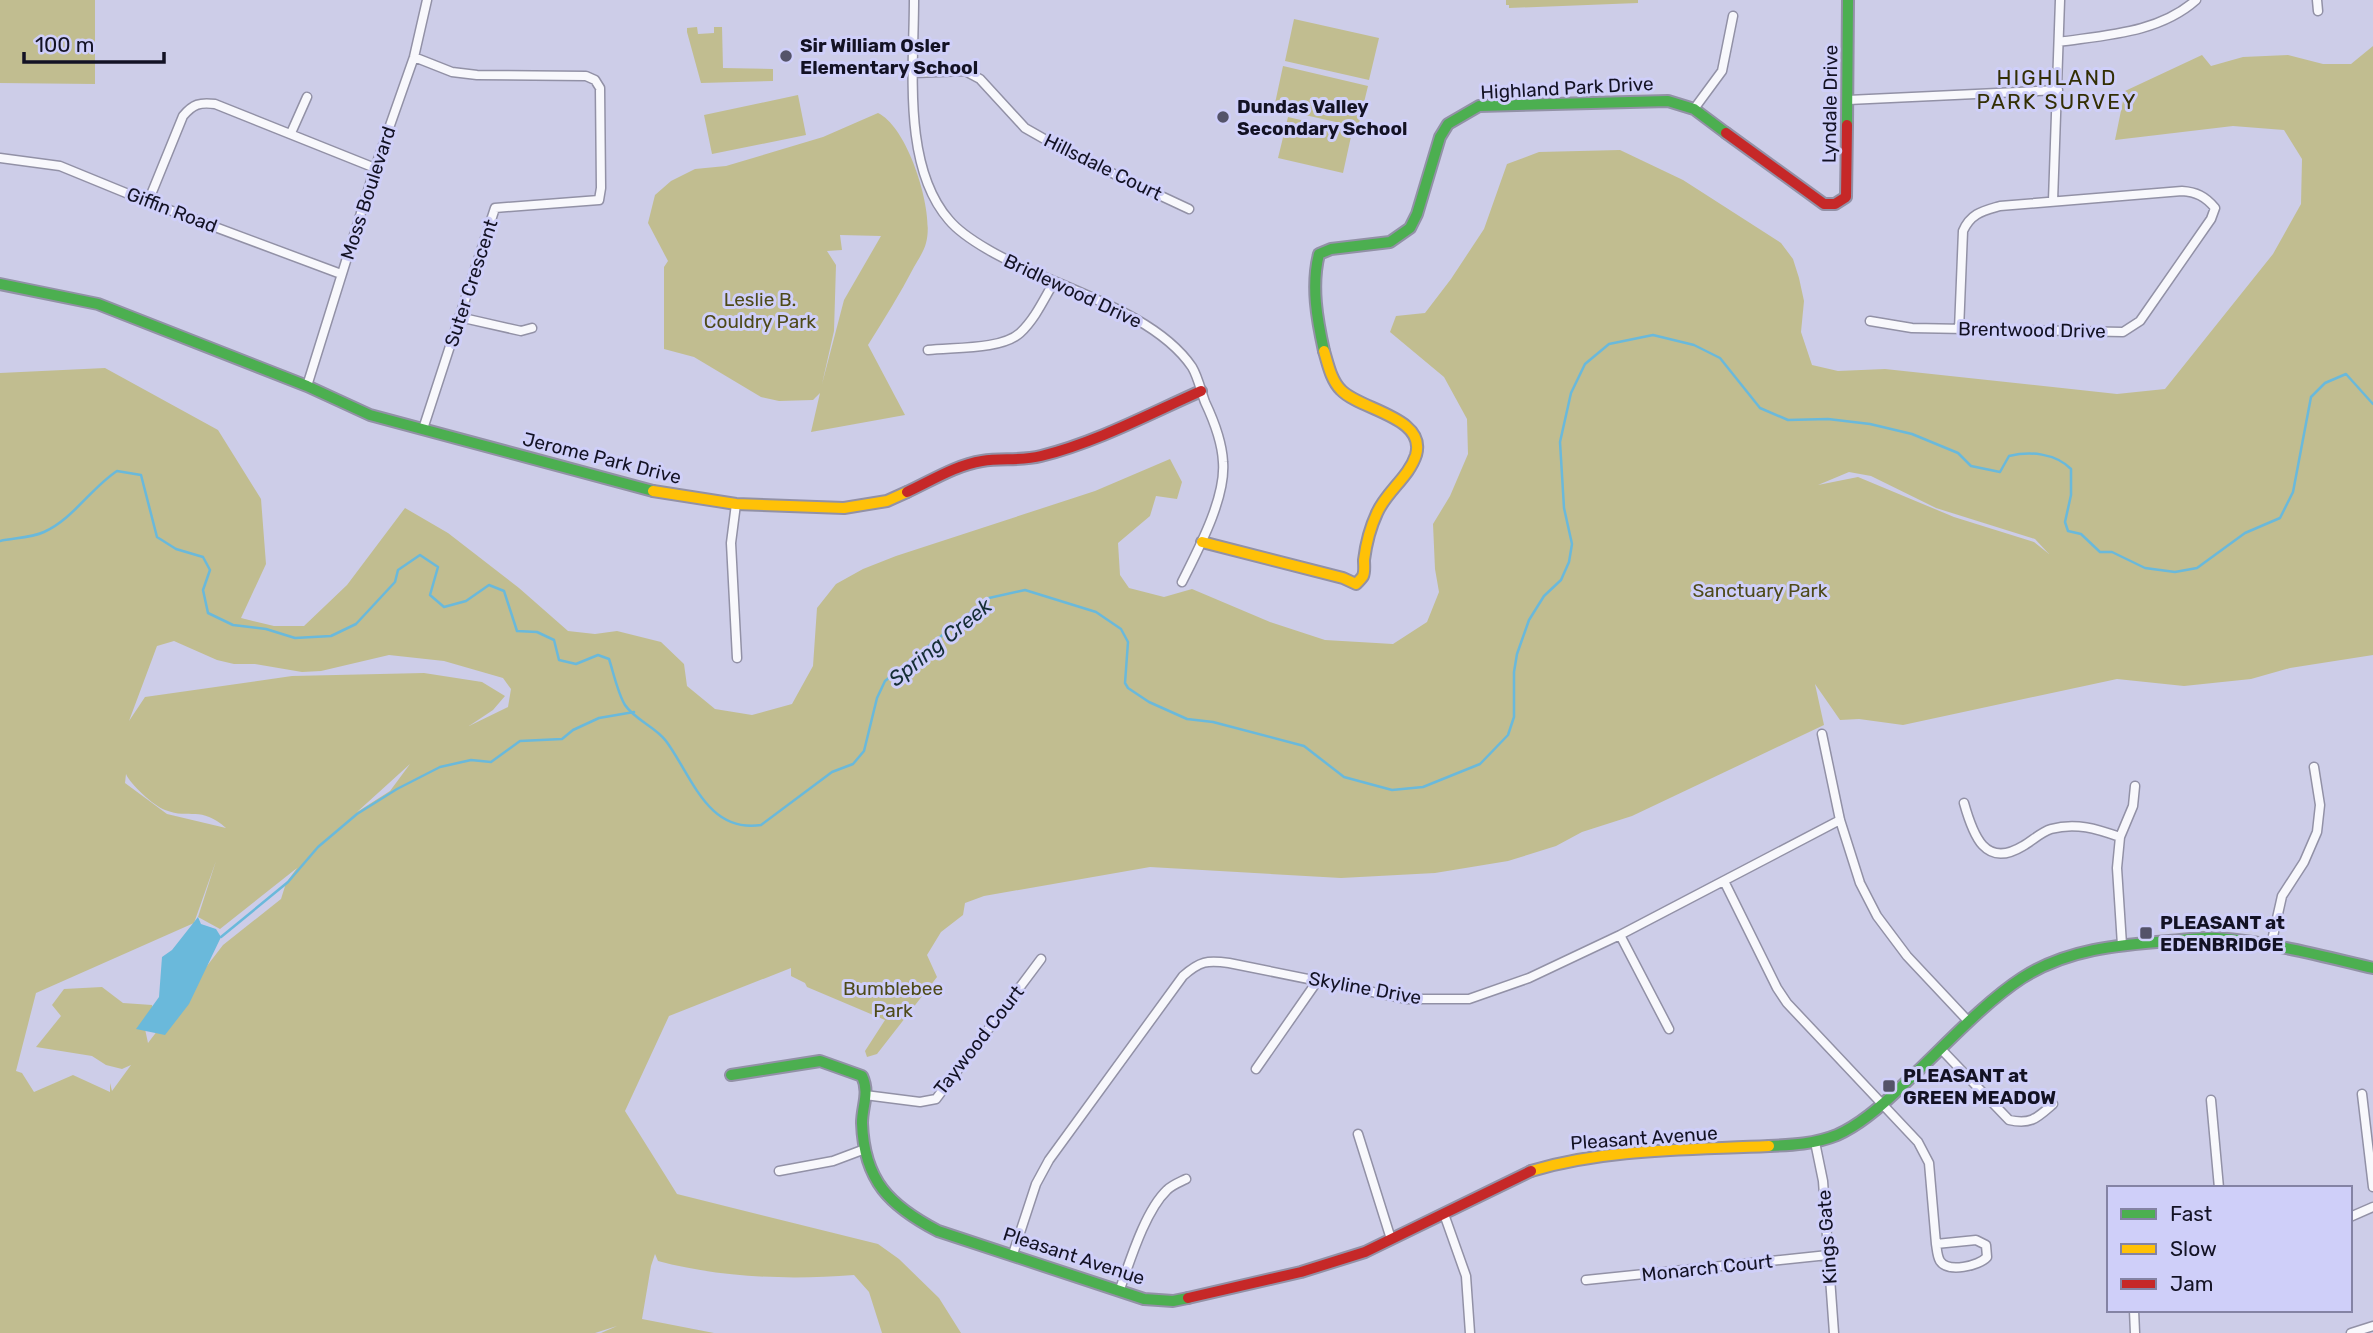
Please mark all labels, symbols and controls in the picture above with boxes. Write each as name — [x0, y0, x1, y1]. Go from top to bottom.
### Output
scale bar — [24, 21, 164, 65]
text: 100 m — [35, 32, 94, 57]
place label: Sir William Osler Elementary School — [800, 34, 978, 79]
street label: Lyndale Drive — [1817, 45, 1843, 163]
marker: Sir William Osler Elementary School — [778, 48, 794, 64]
district label: HIGHLAND PARK SURVEY — [1976, 65, 2138, 114]
street label: Highland Park Drive — [1480, 72, 1654, 104]
place label: Dundas Valley Secondary School — [1237, 95, 1407, 140]
marker: Dundas Valley Secondary School — [1215, 109, 1231, 125]
street label: Moss Boulevard — [336, 123, 400, 263]
street label: Hillsdale Court — [1040, 129, 1166, 206]
street label: Giffin Road — [124, 182, 220, 238]
street label: Suter Crescent — [440, 216, 503, 350]
street label: Bridlewood Drive — [1000, 249, 1146, 333]
park label: Leslie B. Couldry Park — [704, 288, 816, 333]
street label: Brentwood Drive — [1958, 317, 2106, 343]
street label: Jerome Park Drive — [520, 427, 684, 489]
park label: Sanctuary Park — [1692, 579, 1828, 602]
water label: Spring Creek — [883, 592, 997, 691]
place label: PLEASANT at EDENBRIDGE — [2160, 911, 2285, 956]
marker: PLEASANT at EDENBRIDGE — [2138, 925, 2154, 941]
street label: Skyline Drive — [1307, 967, 1423, 1009]
park label: Bumblebee Park — [843, 977, 943, 1022]
street label: Taywood Court — [929, 980, 1029, 1099]
place label: PLEASANT at GREEN MEADOW — [1903, 1064, 2056, 1109]
marker: PLEASANT at GREEN MEADOW — [1881, 1078, 1897, 1094]
street label: Pleasant Avenue — [1570, 1121, 1718, 1155]
legend — [2107, 1186, 2352, 1312]
street label: Kings Gate — [1812, 1189, 1842, 1285]
text: Fast — [2170, 1201, 2212, 1226]
street label: Pleasant Avenue — [1000, 1222, 1148, 1290]
text: Slow — [2170, 1236, 2217, 1261]
street label: Monarch Court — [1640, 1250, 1774, 1286]
text: Jam — [2170, 1271, 2214, 1296]

